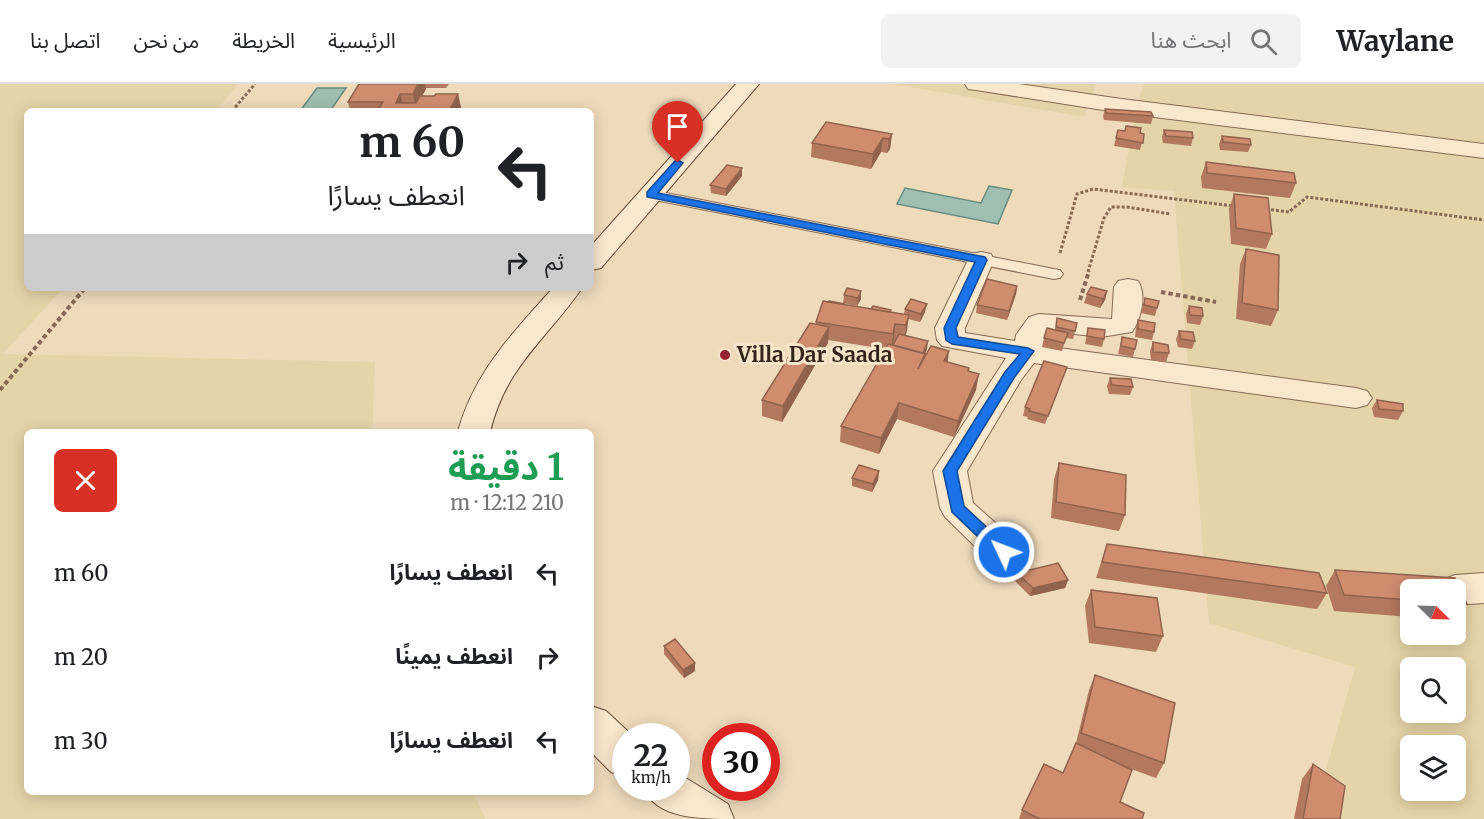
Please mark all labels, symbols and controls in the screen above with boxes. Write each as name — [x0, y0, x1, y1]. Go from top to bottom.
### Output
search box — [881, 14, 1301, 68]
text: Waylane — [1337, 23, 1454, 59]
icon: search — [1247, 25, 1280, 58]
text: ابحث هنا — [1151, 26, 1232, 54]
text: اتصل بنا — [30, 27, 100, 54]
text: من نحن — [133, 27, 199, 54]
text: الخريطة — [232, 27, 295, 54]
text: الرئيسية — [328, 27, 396, 54]
pin — [652, 101, 703, 163]
icon: arrive — [661, 110, 694, 143]
text: 60 m — [359, 116, 465, 168]
icon: left — [486, 132, 564, 210]
text: انعطف يسارًا — [327, 178, 465, 212]
icon: right — [500, 246, 533, 279]
text: ثم — [545, 248, 564, 276]
place label: Villa Dar Saada — [736, 341, 893, 368]
marker: Villa Dar Saada — [718, 348, 732, 362]
text: 1 دقيقة — [448, 445, 564, 490]
button: close — [54, 449, 117, 512]
text: 210 m · 12:12 — [450, 490, 564, 515]
position arrow — [972, 520, 1036, 584]
icon: left — [531, 557, 564, 590]
text: انعطف يسارًا — [390, 558, 513, 586]
text: 60 m — [54, 559, 109, 587]
north arrow — [1400, 579, 1466, 645]
map controls — [1400, 579, 1466, 801]
icon: right — [531, 641, 564, 674]
text: انعطف يمينًا — [395, 642, 513, 670]
text: 20 m — [54, 643, 108, 671]
button: search — [1400, 657, 1466, 723]
speed limit sign: 30 — [702, 723, 780, 801]
icon: left — [531, 725, 564, 758]
text: انعطف يسارًا — [390, 726, 513, 754]
text: 30 m — [54, 727, 108, 755]
button: layers — [1400, 735, 1466, 801]
text: 22 — [634, 736, 668, 774]
text: km/h — [631, 768, 671, 787]

